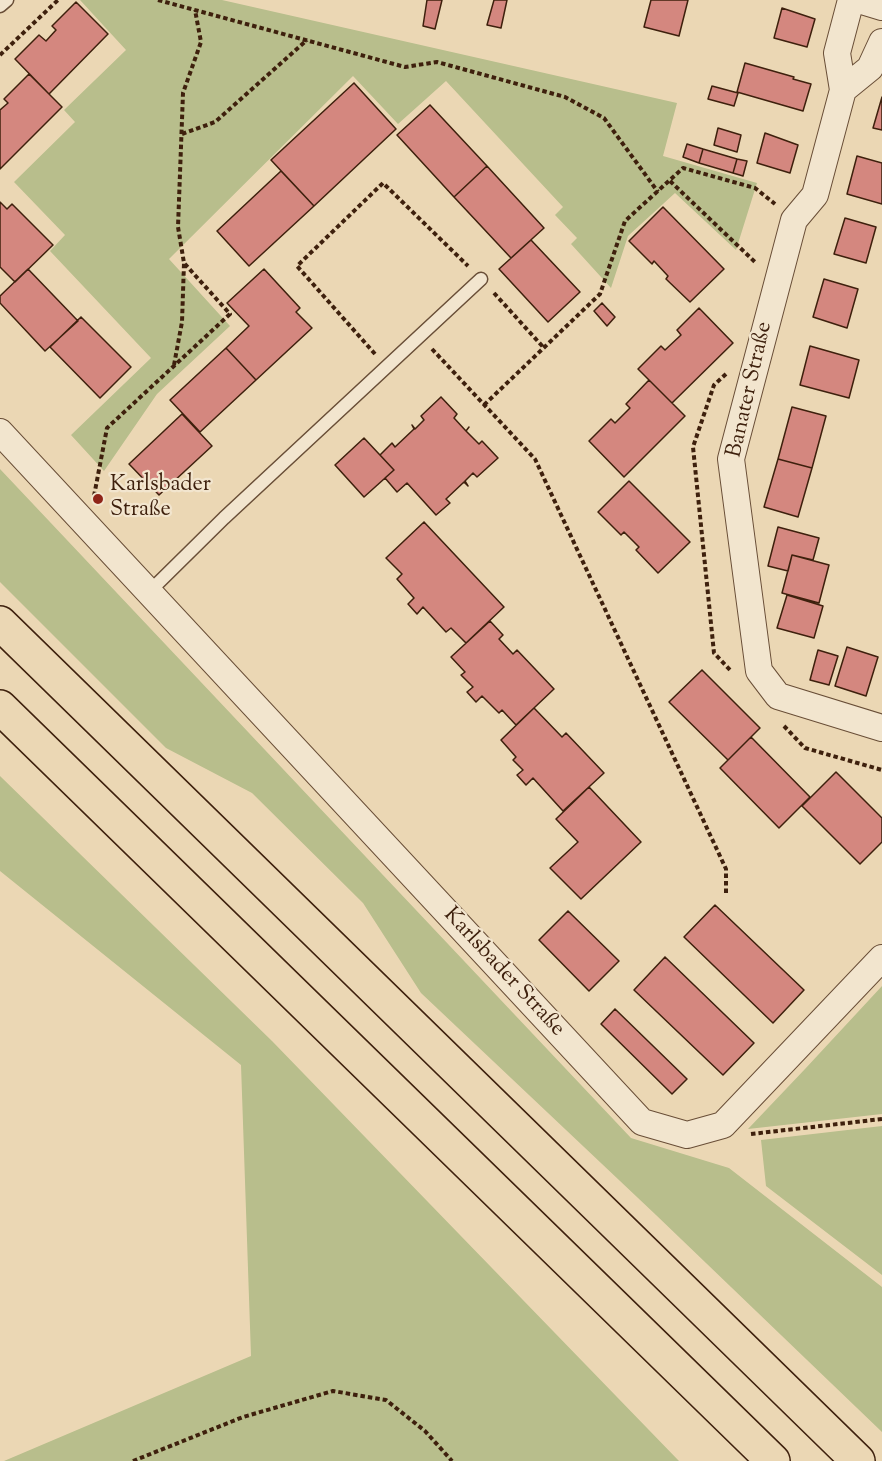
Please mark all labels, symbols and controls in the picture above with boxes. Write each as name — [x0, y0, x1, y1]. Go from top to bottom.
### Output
street label: Banater Straße — [723, 320, 779, 460]
place label: Karlsbader Straße — [110, 473, 211, 524]
marker: Karlsbader Straße — [91, 492, 105, 506]
street label: Karlsbader Straße — [437, 903, 569, 1043]

